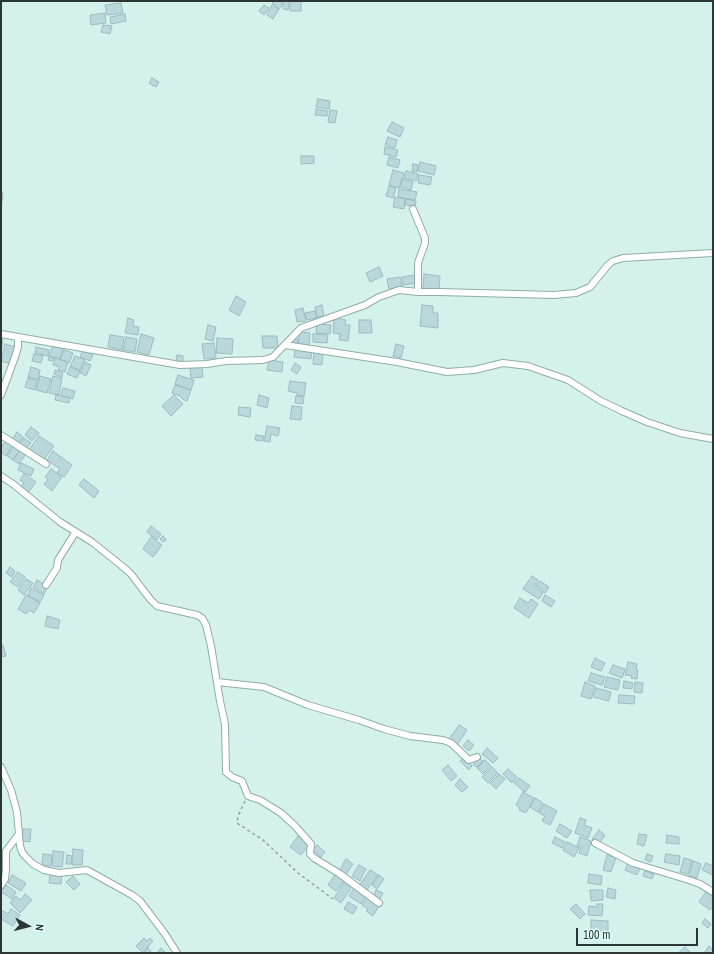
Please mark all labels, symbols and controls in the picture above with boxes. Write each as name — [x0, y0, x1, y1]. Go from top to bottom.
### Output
north arrow — [8, 906, 48, 946]
scale bar — [578, 920, 700, 946]
text: N — [33, 923, 47, 932]
text: 100 m — [583, 927, 610, 943]

